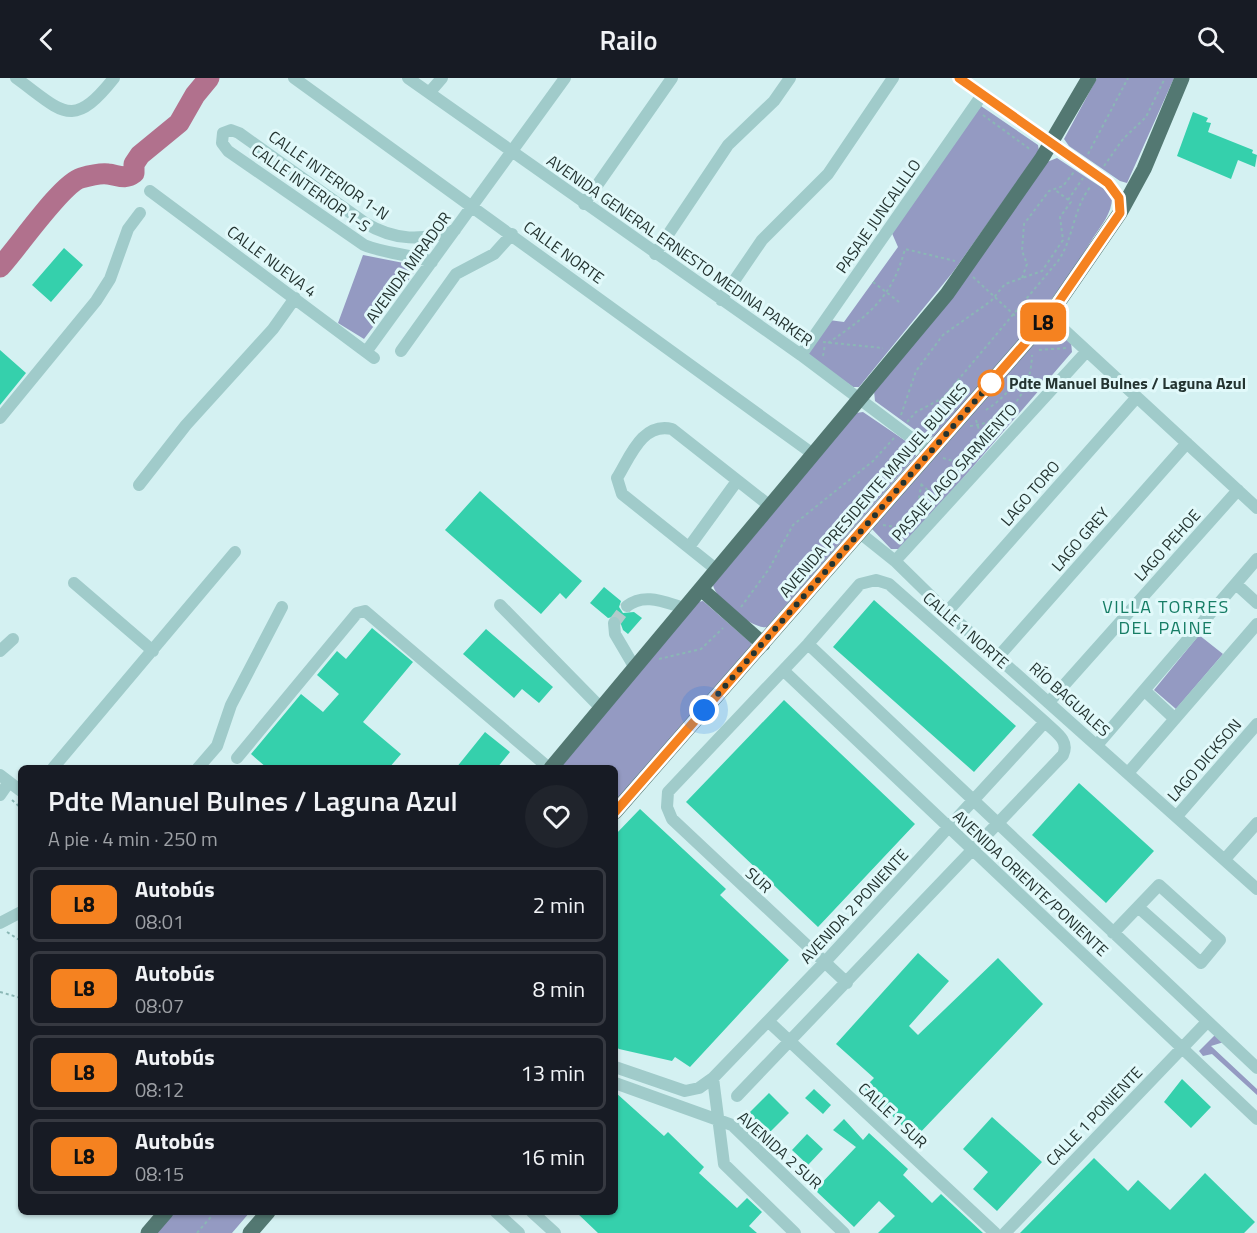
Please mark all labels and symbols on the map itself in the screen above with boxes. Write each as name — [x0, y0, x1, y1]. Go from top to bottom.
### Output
street label: CALLE INTERIOR 1-N — [264, 124, 394, 226]
street label: CALLE INTERIOR 1-S — [247, 138, 375, 238]
street label: AVENIDA GENERAL ERNESTO MEDINA PARKER — [542, 148, 818, 352]
street label: PASAJE JUNCALILLO — [830, 154, 926, 278]
street label: AVENIDA MIRADOR — [359, 206, 457, 328]
street label: CALLE NORTE — [519, 215, 609, 290]
street label: CALLE NUEVA 4 — [222, 219, 322, 303]
line badge: L8 — [1016, 302, 1070, 342]
marker: Pdte Manuel Bulnes / Laguna Azul — [978, 370, 1004, 396]
place label: Pdte Manuel Bulnes / Laguna Azul — [1009, 371, 1246, 395]
street label: AVENIDA PRESIDENTE MANUEL BULNES — [773, 378, 973, 602]
street label: PASAJE LAGO SARMIENTO — [886, 398, 1022, 546]
street label: LAGO TORO — [995, 455, 1065, 531]
street label: LAGO GREY — [1045, 501, 1115, 576]
street label: LAGO PEHOE — [1128, 504, 1206, 586]
street label: CALLE 1 NORTE — [918, 586, 1014, 674]
district label: VILLA TORRES DEL PAINE — [1102, 593, 1230, 641]
street label: RÍO BAGUALES — [1024, 656, 1116, 742]
your location — [689, 695, 719, 725]
street label: LAGO DICKSON — [1161, 713, 1247, 807]
street label: AVENIDA ORIENTE/PONIENTE — [948, 804, 1114, 962]
street label: AVENIDA 2 PONIENTE — [794, 843, 914, 969]
street label: SUR — [740, 861, 778, 899]
street label: CALLE 1 PONIENTE — [1040, 1061, 1148, 1171]
street label: CALLE 1 SUR — [853, 1076, 933, 1154]
street label: AVENIDA 2 SUR — [732, 1105, 828, 1195]

